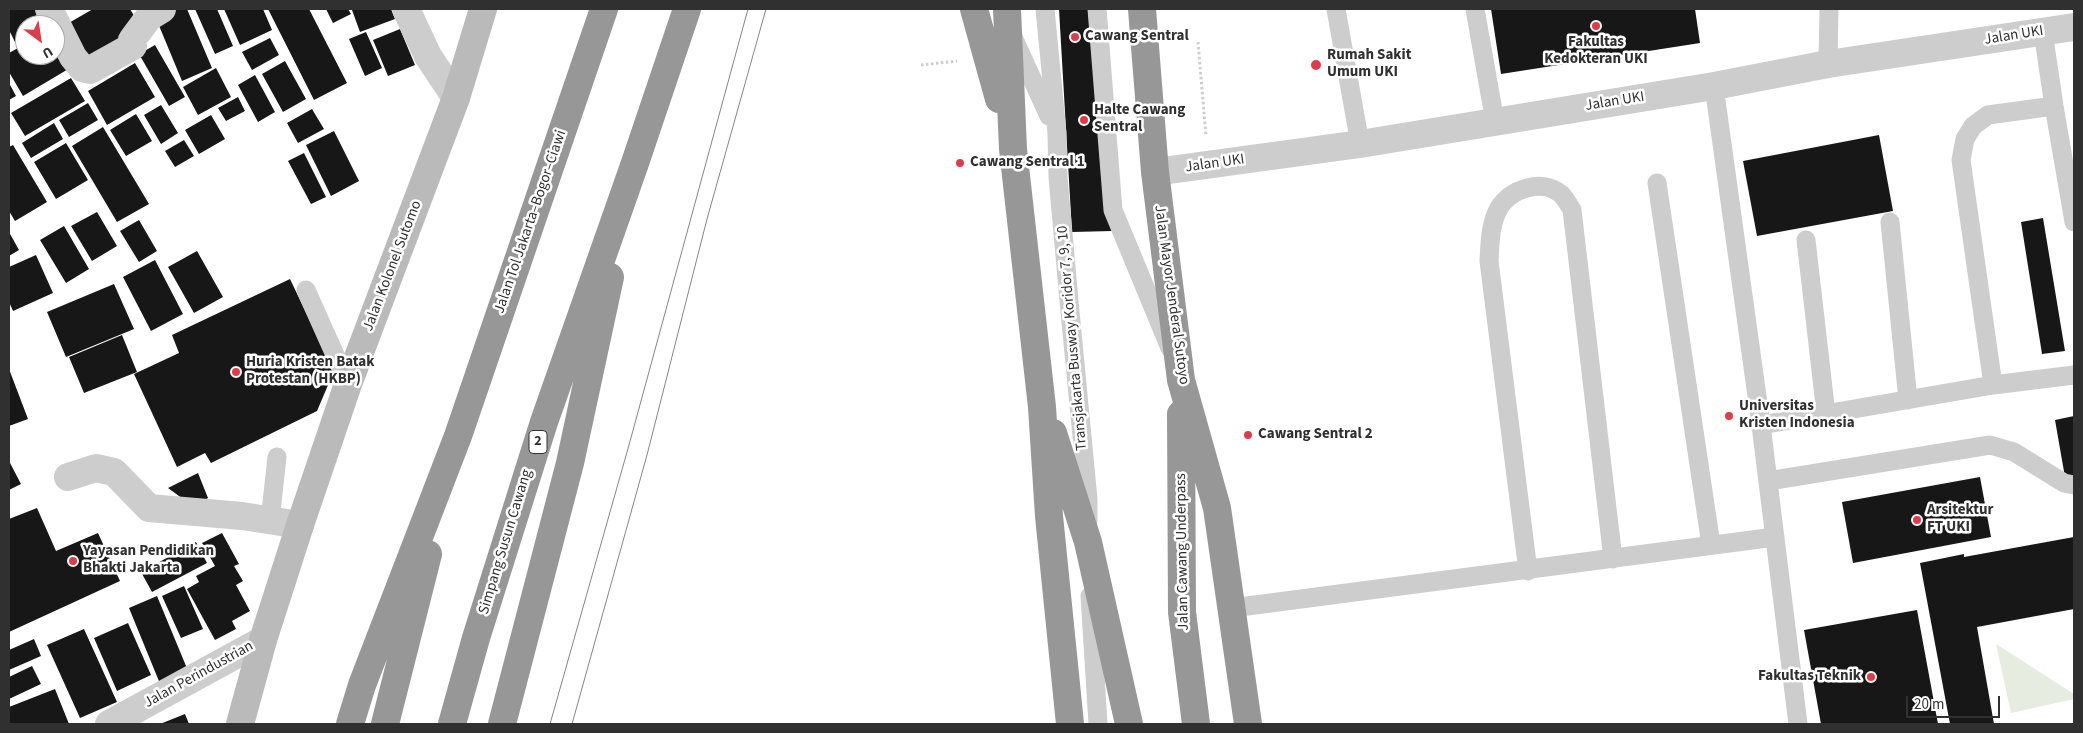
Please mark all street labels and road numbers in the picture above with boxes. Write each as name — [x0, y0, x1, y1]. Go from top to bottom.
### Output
street label: Jalan UKI — [1983, 22, 2045, 50]
street label: Jalan UKI — [1584, 88, 1646, 116]
street label: Jalan Tol Jakarta–Bogor–Ciawi — [491, 128, 571, 316]
street label: Jalan UKI — [1184, 151, 1246, 177]
street label: Jalan Kolonel Sutomo — [360, 198, 426, 334]
street label: Jalan Mayor Jenderal Sutoyo — [1149, 204, 1193, 386]
street label: Transjakarta Busway Koridor 7, 9, 10 — [1054, 225, 1092, 451]
road number: 2 — [529, 431, 547, 454]
street label: Simpang Susun Cawang — [475, 467, 537, 617]
street label: Jalan Cawang Underpass — [1173, 473, 1193, 631]
street label: Jalan Perindustrian — [141, 638, 257, 712]

